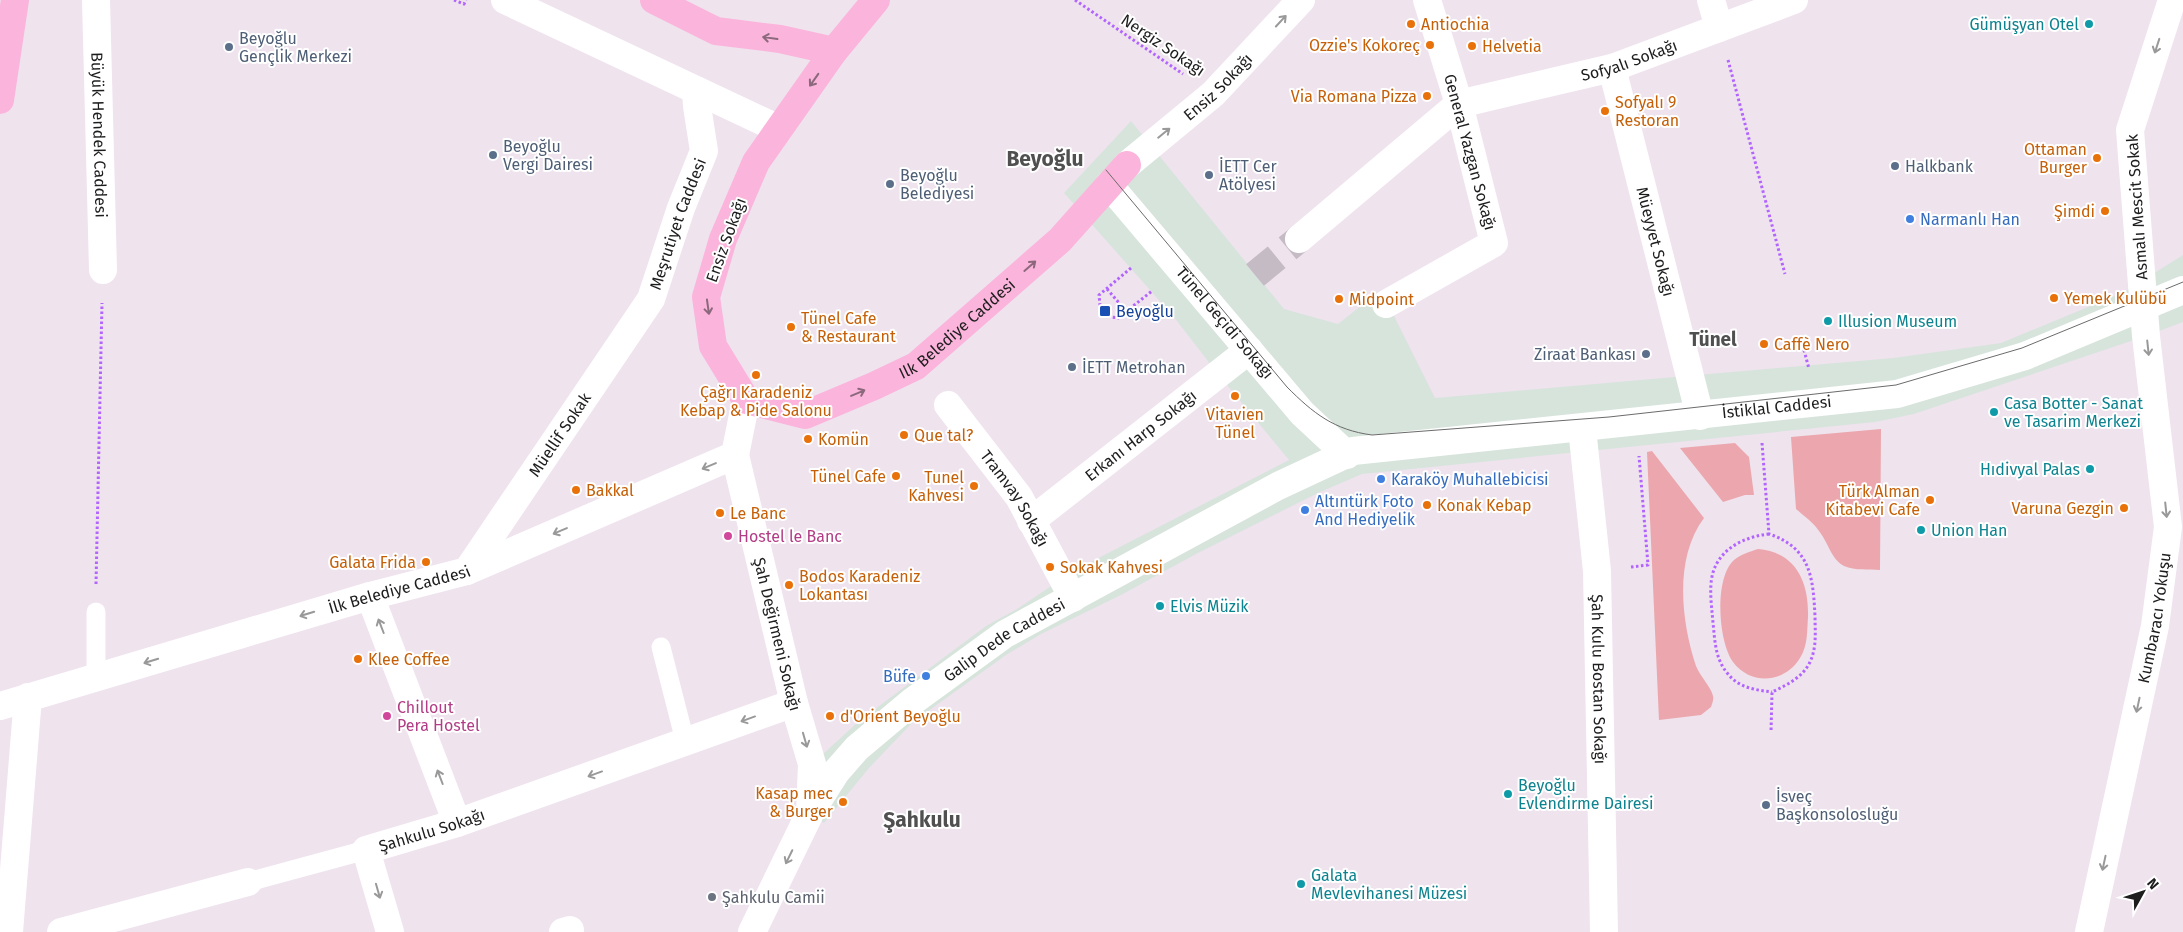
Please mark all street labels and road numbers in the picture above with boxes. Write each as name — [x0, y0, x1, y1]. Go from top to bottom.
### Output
street label: Nergiz Sokağı — [1117, 10, 1209, 80]
street label: Sofyalı Sokağı — [1579, 35, 1680, 85]
street label: Ensiz Sokağı — [1179, 49, 1256, 124]
street label: Büyük Hendek Caddesi — [88, 52, 111, 218]
street label: General Yazgan Sokağı — [1440, 72, 1500, 232]
street label: Asmalı Mescit Sokak — [2122, 133, 2152, 281]
street label: Meşrutiyet Caddesi — [645, 155, 710, 292]
street label: Müeyyet Sokağı — [1633, 185, 1679, 298]
street label: Ensiz Sokağı — [702, 195, 750, 285]
street label: Tünel Geçidi Sokağı — [1173, 263, 1278, 382]
street label: Ilk Belediye Caddesi — [896, 275, 1019, 382]
street label: Erkanı Harp Sokağı — [1081, 386, 1200, 485]
street label: Müellif Sokak — [524, 388, 595, 480]
street label: İstiklal Caddesi — [1721, 391, 1832, 422]
street label: Tramvay Sokağı — [977, 446, 1053, 550]
street label: Kumbaracı Yokuşu — [2133, 551, 2174, 685]
street label: Şah Değirmeni Sokağı — [749, 555, 805, 713]
street label: İlk Belediye Caddesi — [326, 561, 473, 617]
street label: Galip Dede Caddesi — [940, 594, 1068, 685]
street label: Şah Kulu Bostan Sokağı — [1587, 594, 1610, 764]
street label: Şahkulu Sokağı — [376, 804, 487, 856]

